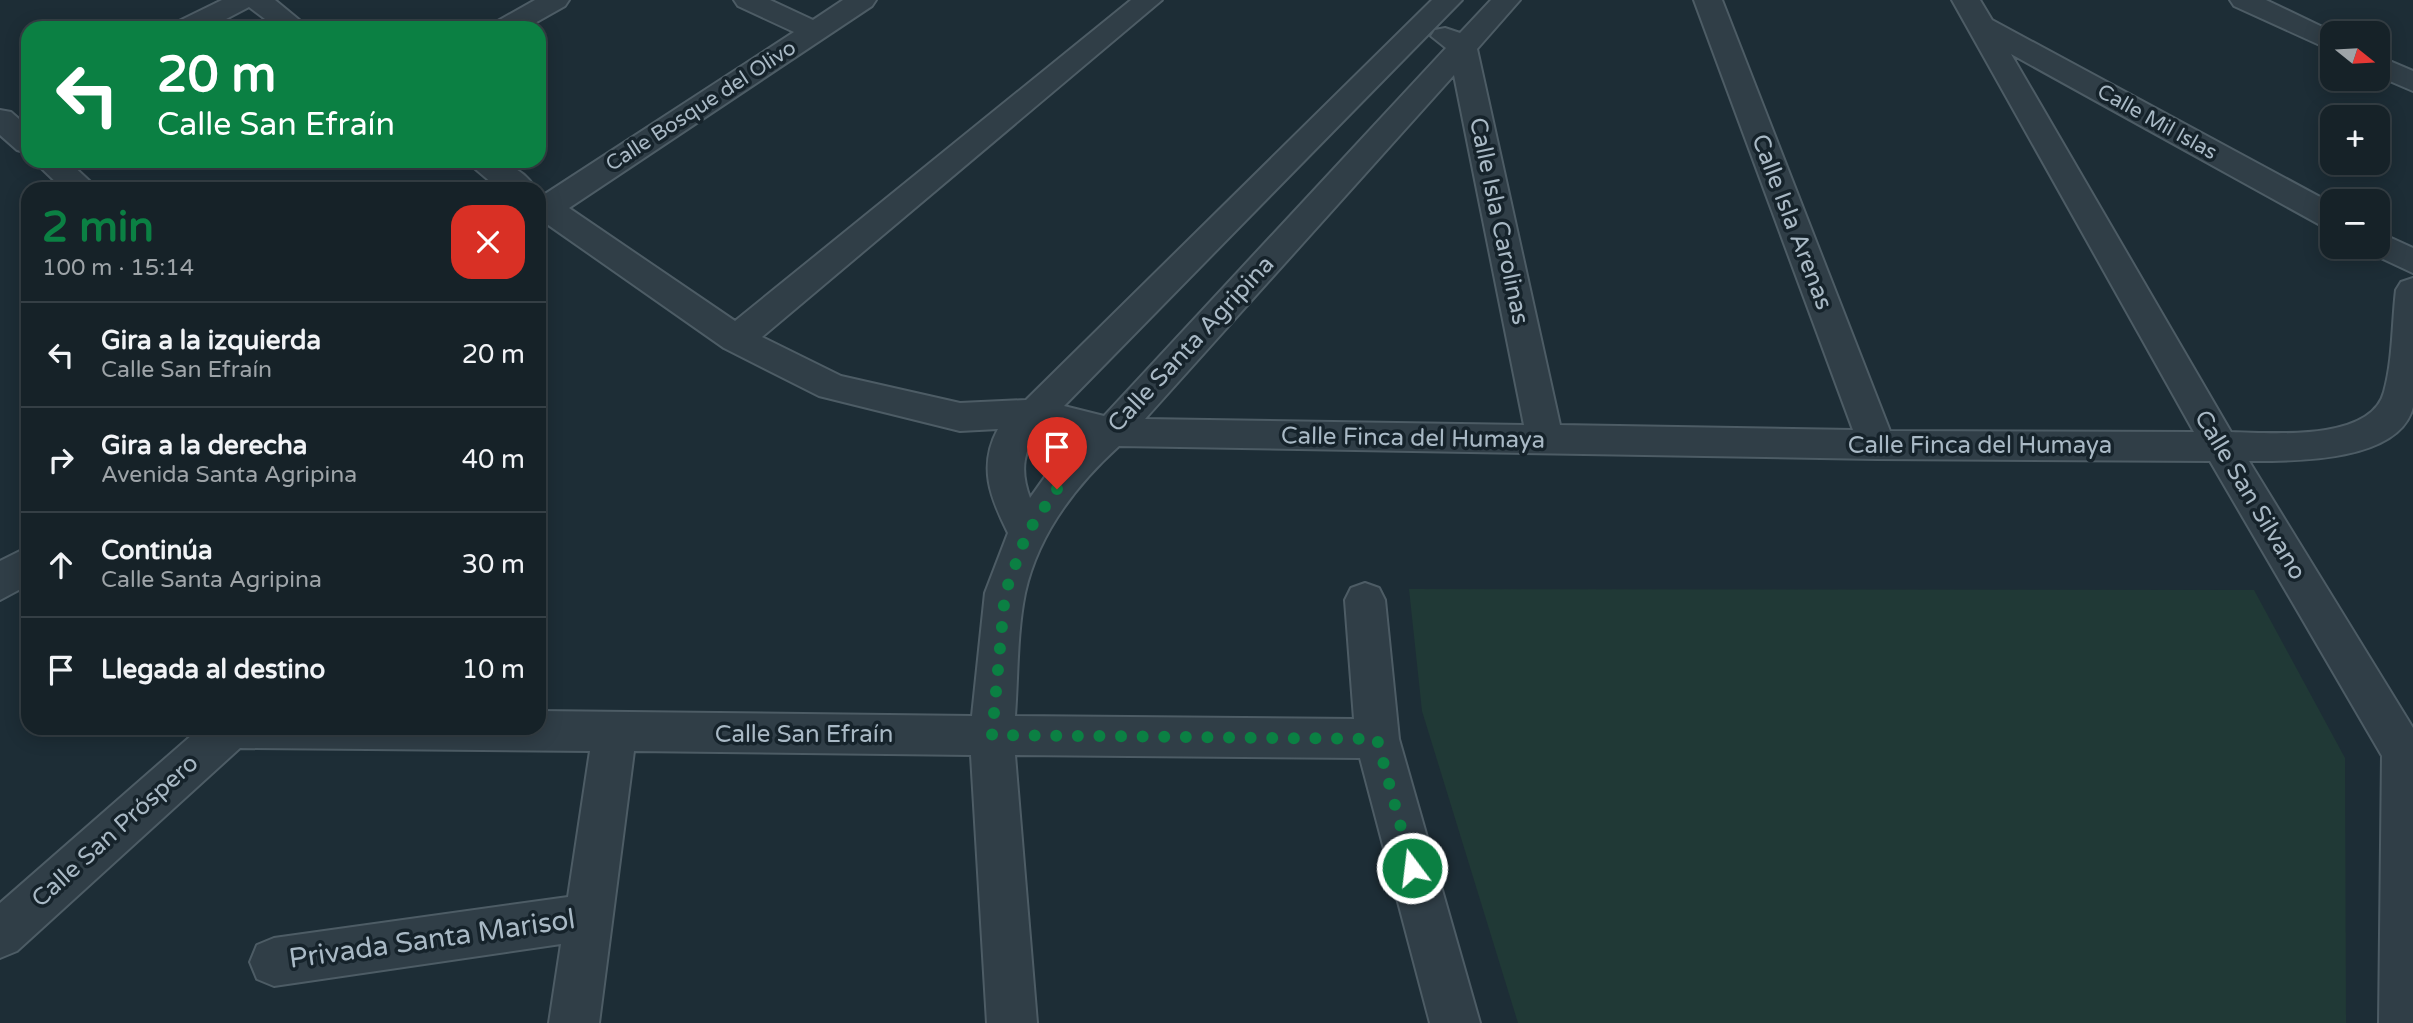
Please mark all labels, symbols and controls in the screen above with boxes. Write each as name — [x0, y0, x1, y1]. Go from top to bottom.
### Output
north arrow — [2320, 21, 2390, 91]
map controls — [2320, 21, 2390, 259]
street label: Calle Bosque del Olivo — [601, 35, 801, 177]
text: 20 m — [157, 46, 276, 105]
icon: left — [42, 49, 133, 140]
street label: Calle Mil Islas — [2093, 79, 2221, 165]
button: + — [2320, 105, 2390, 175]
text: Calle San Efraín — [157, 106, 395, 144]
street label: Calle Isla Carolinas — [1463, 115, 1535, 327]
street label: Calle Isla Arenas — [1745, 130, 1839, 314]
button: − — [2320, 189, 2390, 259]
text: 2 min — [42, 202, 154, 253]
button: close — [451, 205, 525, 279]
street label: Calle Santa Agripina — [1102, 250, 1280, 438]
text: 100 m · 15:14 — [42, 254, 194, 282]
text: Gira a la izquierda — [101, 325, 321, 356]
icon: left — [42, 336, 80, 374]
text: 20 m — [462, 339, 525, 370]
text: Calle San Efraín — [101, 356, 272, 384]
street label: Calle San Silvano — [2188, 405, 2312, 585]
pin — [1027, 417, 1087, 489]
street label: Calle Finca del Humaya — [1281, 421, 1545, 455]
icon: arrive — [1038, 428, 1076, 466]
text: Gira a la derecha — [101, 430, 307, 461]
street label: Calle Finca del Humaya — [1848, 431, 2112, 460]
icon: right — [42, 441, 80, 479]
text: 40 m — [462, 444, 525, 475]
text: Avenida Santa Agripina — [101, 461, 357, 489]
text: Continúa — [101, 535, 213, 566]
icon: ahead — [42, 546, 80, 584]
text: 30 m — [462, 549, 525, 580]
text: Calle Santa Agripina — [101, 566, 322, 594]
icon: arrive — [42, 651, 80, 689]
text: Llegada al destino — [101, 654, 325, 685]
text: 10 m — [462, 654, 525, 685]
street label: Calle San Efraín — [715, 720, 893, 749]
street label: Calle San Próspero — [26, 749, 204, 913]
position arrow — [1375, 831, 1449, 905]
street label: Privada Santa Marisol — [287, 902, 577, 976]

